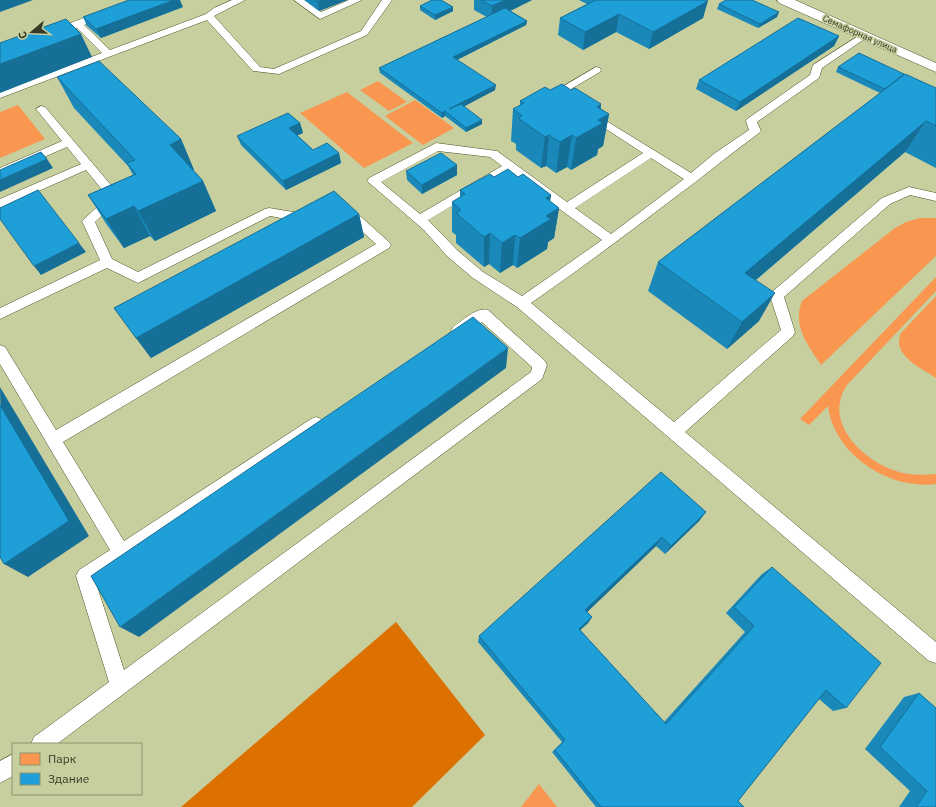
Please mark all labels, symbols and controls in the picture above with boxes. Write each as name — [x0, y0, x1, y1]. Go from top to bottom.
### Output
north arrow — [12, 12, 52, 52]
street label: Семафорная улица — [821, 12, 899, 55]
text: С — [15, 30, 30, 41]
legend — [12, 743, 142, 795]
text: Парк — [48, 751, 77, 766]
text: Здание — [48, 771, 90, 786]

